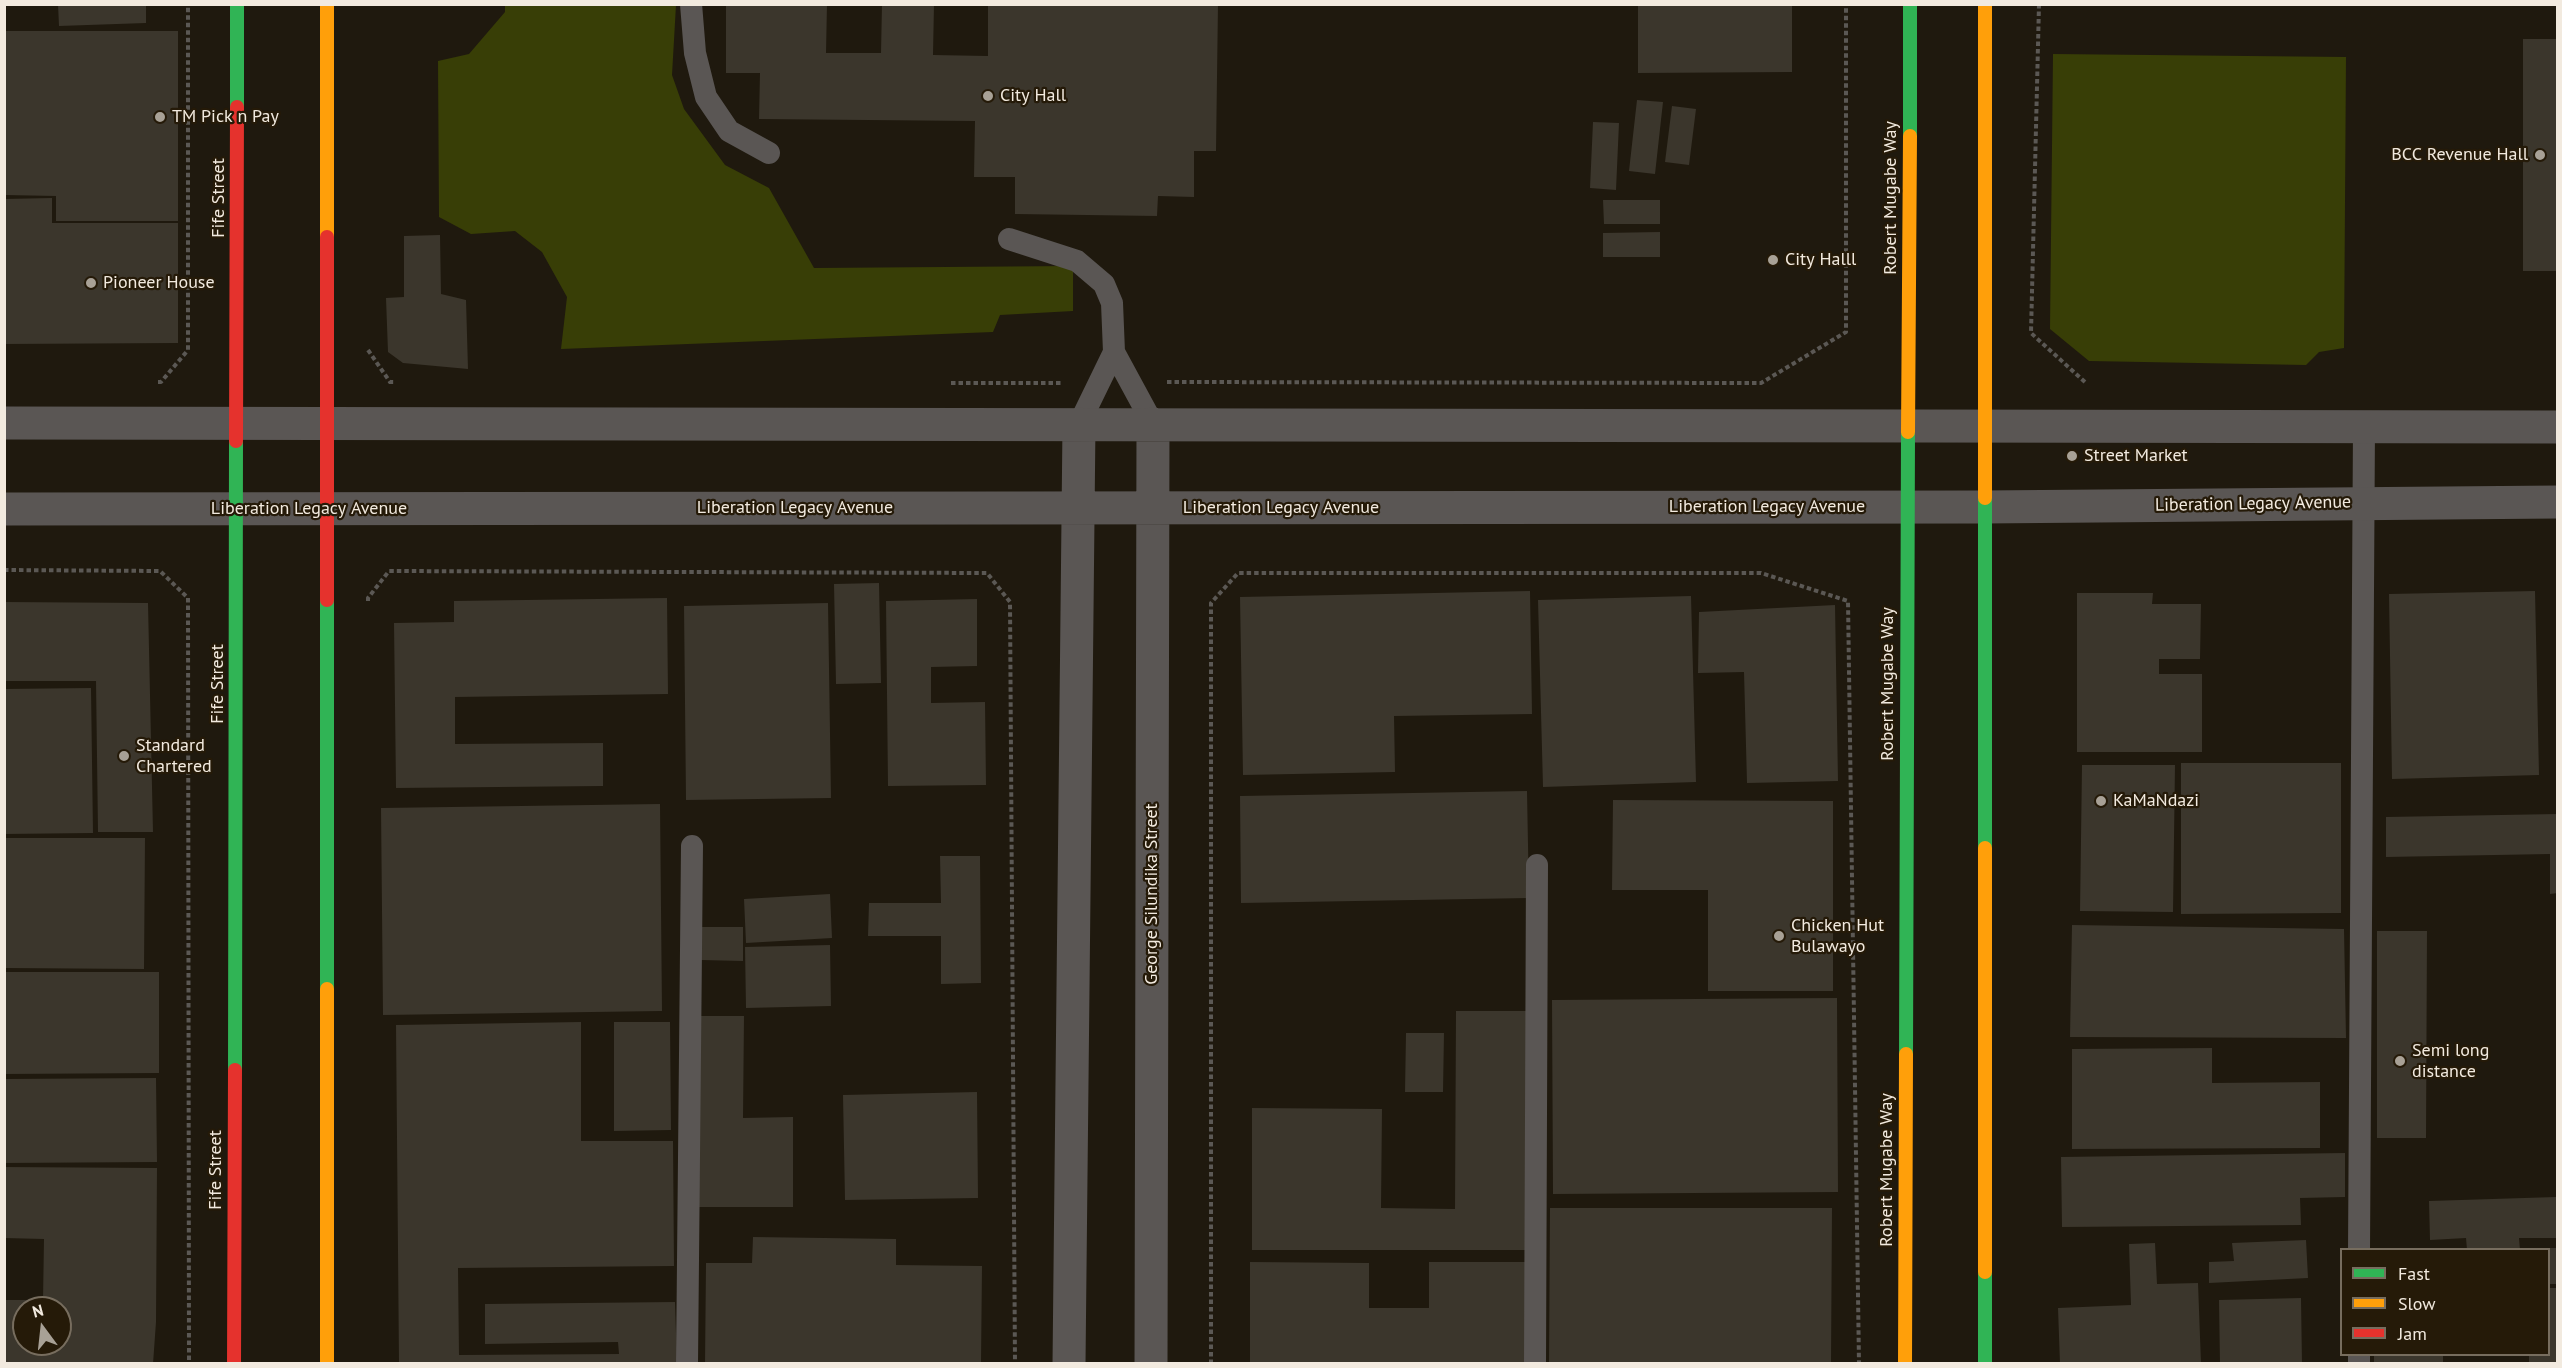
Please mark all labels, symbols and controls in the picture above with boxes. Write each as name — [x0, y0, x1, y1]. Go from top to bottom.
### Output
place label: City Hall — [1000, 85, 1066, 107]
marker: City Hall — [981, 89, 995, 103]
place label: TM Pick n Pay — [172, 106, 279, 128]
marker: TM Pick n Pay — [153, 110, 167, 124]
street label: Robert Mugabe Way — [1880, 121, 1902, 275]
place label: BCC Revenue Hall — [2391, 144, 2528, 166]
marker: BCC Revenue Hall — [2533, 148, 2547, 162]
street label: Fife Street — [208, 158, 230, 238]
place label: City Halll — [1785, 249, 1856, 271]
marker: City Halll — [1766, 253, 1780, 267]
place label: Pioneer House — [103, 272, 215, 294]
marker: Pioneer House — [84, 276, 98, 290]
place label: Street Market — [2084, 445, 2188, 467]
marker: Street Market — [2065, 449, 2079, 463]
street label: Liberation Legacy Avenue — [2155, 491, 2351, 517]
street label: Liberation Legacy Avenue — [1669, 496, 1865, 518]
street label: Liberation Legacy Avenue — [697, 497, 893, 519]
street label: Liberation Legacy Avenue — [1183, 497, 1379, 519]
street label: Liberation Legacy Avenue — [211, 498, 407, 520]
street label: Robert Mugabe Way — [1877, 607, 1899, 761]
street label: Fife Street — [207, 644, 229, 724]
place label: Standard Chartered — [136, 735, 212, 777]
marker: Standard Chartered — [117, 749, 131, 763]
place label: KaMaNdazi — [2113, 790, 2199, 812]
marker: KaMaNdazi — [2094, 794, 2108, 808]
street label: George Silundika Street — [1141, 803, 1163, 985]
place label: Chicken Hut Bulawayo — [1791, 915, 1884, 958]
marker: Chicken Hut Bulawayo — [1772, 929, 1786, 943]
place label: Semi long distance — [2412, 1040, 2489, 1082]
marker: Semi long distance — [2393, 1054, 2407, 1068]
street label: Robert Mugabe Way — [1876, 1093, 1898, 1247]
street label: Fife Street — [205, 1130, 227, 1210]
legend — [2340, 1248, 2550, 1356]
text: Fast — [2398, 1262, 2430, 1285]
text: Slow — [2398, 1292, 2436, 1315]
north arrow — [12, 1296, 72, 1356]
text: N — [30, 1300, 46, 1322]
text: Jam — [2398, 1322, 2427, 1345]

